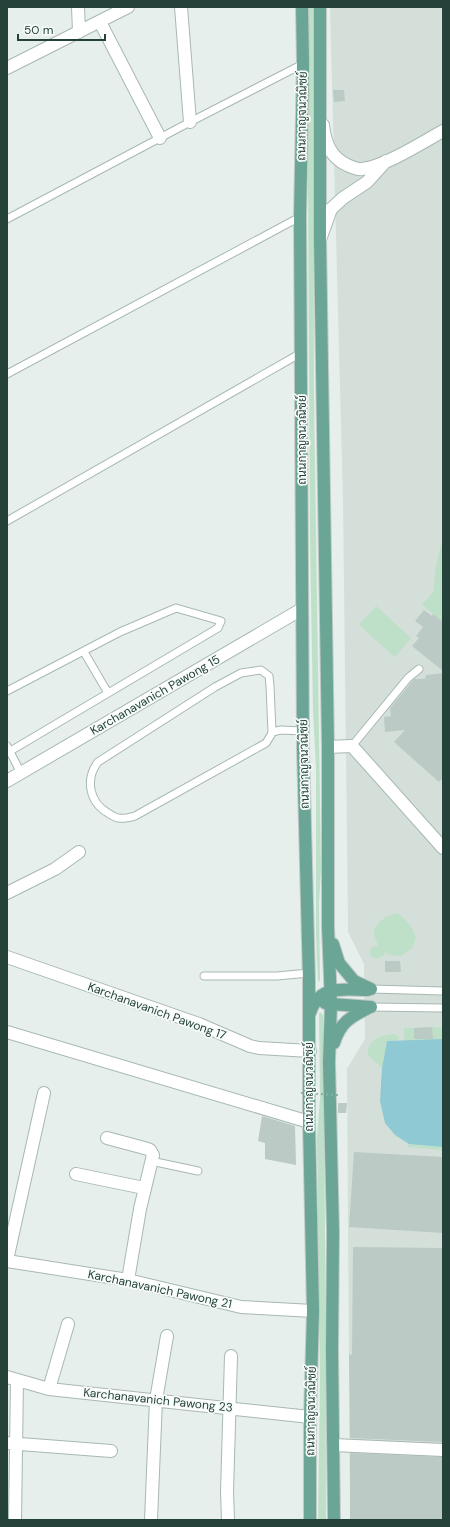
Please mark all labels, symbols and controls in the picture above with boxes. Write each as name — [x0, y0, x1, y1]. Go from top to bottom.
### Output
scale bar — [18, 16, 105, 42]
text: 50 m — [24, 22, 53, 38]
street label: ถนนกาญจนวณิชย์ — [293, 71, 311, 161]
street label: ถนนกาญจนวณิชย์ — [294, 395, 310, 485]
street label: Karchanavanich Pawong 15 — [87, 651, 223, 739]
street label: ถนนกาญจนวณิชย์ — [295, 719, 313, 809]
street label: Karchanavanich Pawong 17 — [86, 978, 228, 1044]
street label: ถนนกาญจนวณิชย์ — [301, 1042, 317, 1132]
street label: Karchanavanich Pawong 21 — [87, 1266, 233, 1312]
street label: ถนนกาญจนวณิชย์ — [302, 1366, 320, 1456]
street label: Karchanavanich Pawong 23 — [82, 1384, 234, 1416]

